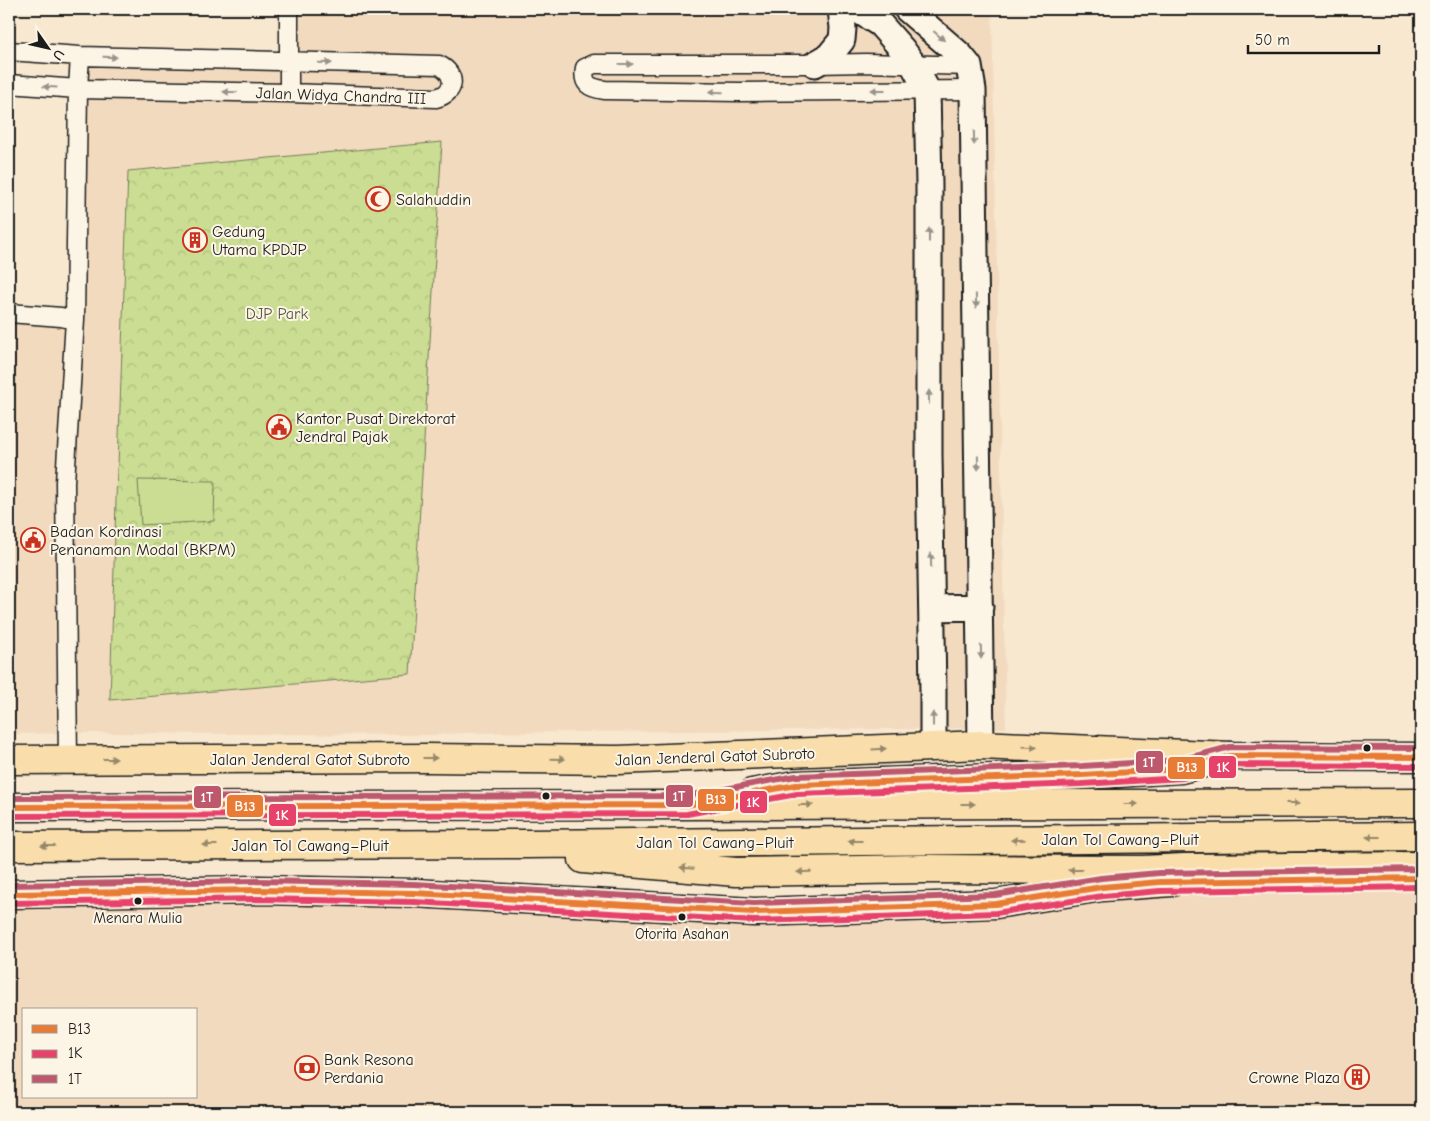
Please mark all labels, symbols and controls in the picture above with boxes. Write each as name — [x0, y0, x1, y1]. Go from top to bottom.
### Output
north arrow — [22, 22, 72, 72]
scale bar — [1248, 22, 1379, 54]
one-way arrow — [932, 31, 945, 42]
text: 50 m — [1255, 31, 1290, 49]
text: U — [49, 46, 68, 64]
one-way arrow — [102, 53, 118, 61]
one-way arrow — [317, 59, 333, 67]
one-way arrow — [619, 60, 635, 68]
one-way arrow — [42, 83, 58, 91]
street label: Jalan Widya Chandra III — [255, 84, 426, 108]
one-way arrow — [870, 86, 886, 94]
one-way arrow — [222, 88, 238, 96]
one-way arrow — [707, 88, 723, 96]
one-way arrow — [970, 131, 978, 147]
mosque icon: Salahuddin — [365, 186, 391, 212]
place label: Salahuddin — [396, 191, 471, 209]
place label: Gedung Utama KPDJP — [212, 223, 307, 259]
building icon: Gedung Utama KPDJP — [182, 227, 208, 253]
one-way arrow — [925, 227, 933, 243]
one-way arrow — [972, 293, 980, 309]
park label: DJP Park — [246, 305, 308, 323]
one-way arrow — [925, 389, 933, 405]
place label: Kantor Pusat Direktorat Jendral Pajak — [296, 410, 456, 446]
public building icon: Kantor Pusat Direktorat Jendral Pajak — [266, 414, 292, 440]
one-way arrow — [974, 456, 982, 472]
place label: Badan Kordinasi Penanaman Modal (BKPM) — [50, 523, 236, 559]
public building icon: Badan Kordinasi Penanaman Modal (BKPM) — [20, 527, 46, 553]
one-way arrow — [926, 551, 934, 567]
one-way arrow — [977, 645, 985, 661]
one-way arrow — [929, 710, 937, 726]
one-way arrow — [1022, 743, 1038, 751]
unlabelled marker — [1362, 743, 1372, 753]
one-way arrow — [871, 744, 887, 752]
street label: Jalan Jenderal Gatot Subroto — [615, 745, 815, 769]
line badge: 1T — [1135, 750, 1164, 774]
street label: Jalan Jenderal Gatot Subroto — [210, 751, 410, 769]
one-way arrow — [422, 754, 438, 762]
text: 1T — [1143, 754, 1156, 771]
one-way arrow — [102, 755, 118, 763]
line badge: 1K — [1208, 755, 1237, 779]
one-way arrow — [550, 756, 566, 764]
line badge: B13 — [1167, 756, 1206, 780]
text: B13 — [1177, 759, 1198, 776]
text: 1K — [1216, 759, 1230, 776]
line badge: 1T — [665, 784, 694, 808]
line badge: 1T — [193, 785, 222, 809]
text: 1T — [673, 788, 686, 805]
line badge: B13 — [697, 788, 735, 812]
text: 1T — [201, 789, 214, 806]
line badge: 1K — [739, 790, 768, 814]
unlabelled marker — [541, 791, 551, 801]
text: B13 — [706, 791, 727, 808]
line badge: B13 — [226, 794, 264, 818]
text: 1K — [746, 794, 760, 811]
text: B13 — [235, 798, 256, 815]
one-way arrow — [1286, 799, 1302, 807]
one-way arrow — [961, 800, 977, 808]
one-way arrow — [1123, 800, 1139, 808]
one-way arrow — [798, 801, 814, 809]
line badge: 1K — [268, 803, 297, 827]
text: 1K — [275, 807, 289, 824]
street label: Jalan Tol Cawang–Pluit — [1041, 831, 1199, 849]
one-way arrow — [1364, 833, 1380, 841]
street label: Jalan Tol Cawang–Pluit — [636, 834, 794, 852]
one-way arrow — [1009, 836, 1025, 844]
street label: Jalan Tol Cawang–Pluit — [231, 837, 389, 855]
one-way arrow — [847, 837, 863, 845]
one-way arrow — [40, 842, 56, 850]
one-way arrow — [202, 842, 218, 850]
one-way arrow — [679, 864, 695, 872]
one-way arrow — [1067, 866, 1083, 874]
one-way arrow — [796, 868, 812, 876]
marker: Menara Mulia — [133, 896, 143, 906]
place label: Menara Mulia — [93, 909, 183, 927]
marker: Otorita Asahan — [677, 912, 687, 922]
place label: Otorita Asahan — [635, 925, 729, 943]
legend — [22, 1008, 198, 1098]
text: B13 — [68, 1020, 91, 1038]
text: 1K — [68, 1044, 83, 1062]
place label: Bank Resona Perdania — [324, 1051, 414, 1087]
bank icon: Bank Resona Perdania — [294, 1055, 320, 1081]
building icon: Crowne Plaza — [1344, 1064, 1370, 1090]
place label: Crowne Plaza — [1248, 1069, 1340, 1087]
text: 1T — [68, 1070, 82, 1088]

